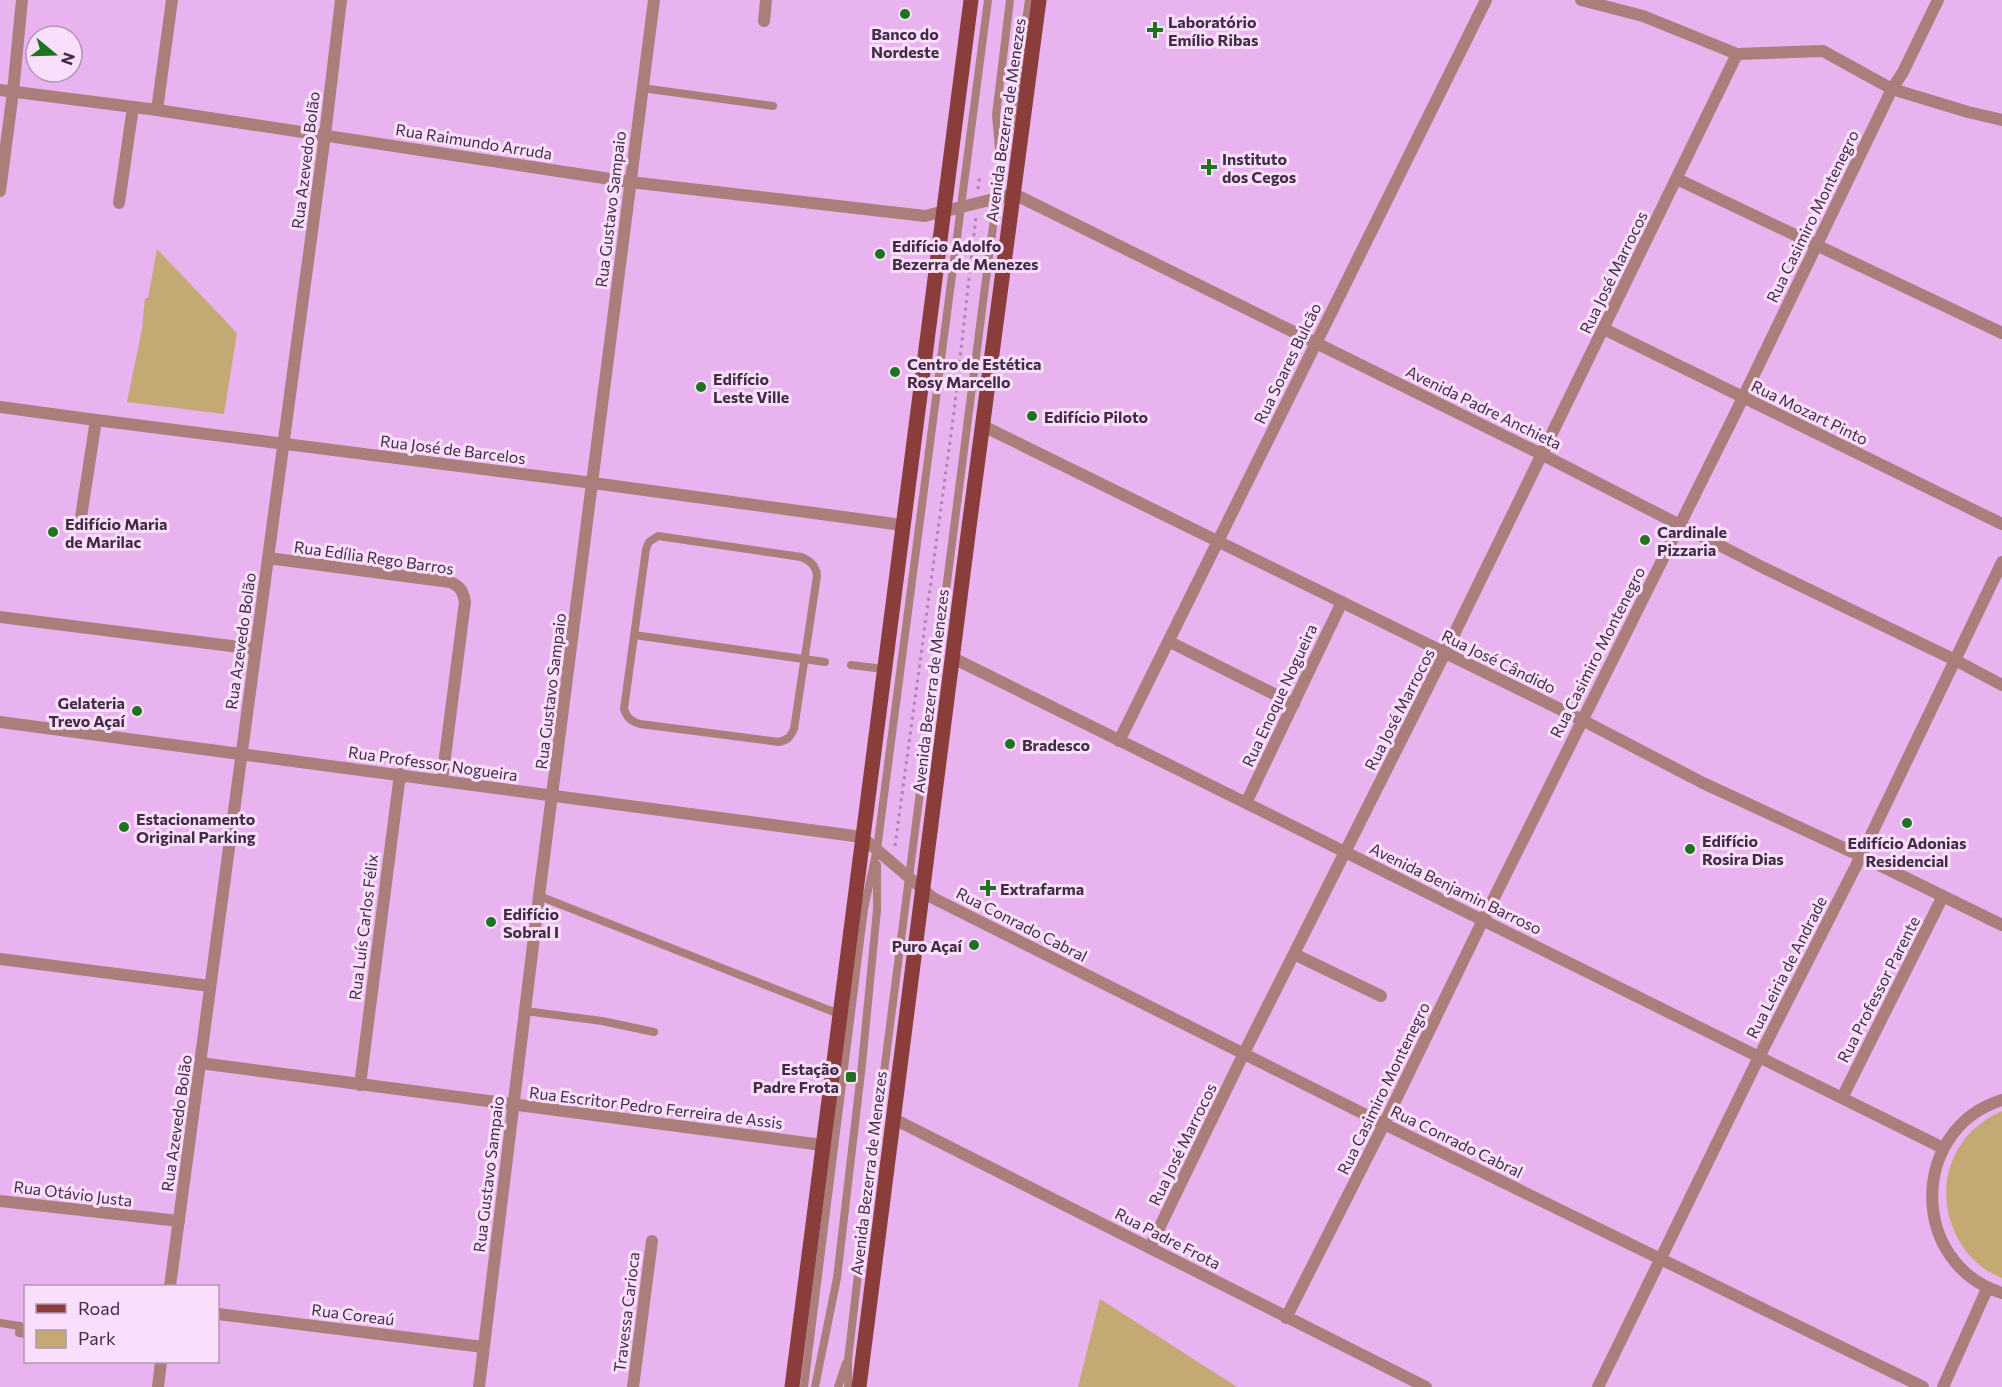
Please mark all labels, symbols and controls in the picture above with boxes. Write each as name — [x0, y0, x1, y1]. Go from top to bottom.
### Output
marker: Banco do Nordeste — [898, 7, 912, 21]
place label: Laboratório Emílio Ribas — [1168, 12, 1258, 49]
street label: Avenida Bezerra de Menezes — [981, 17, 1029, 223]
marker: Laboratório Emílio Ribas — [1146, 21, 1164, 39]
north arrow — [24, 24, 84, 84]
place label: Banco do Nordeste — [871, 24, 939, 61]
text: N — [58, 50, 80, 68]
street label: Rua Azevedo Bolão — [287, 90, 323, 230]
street label: Rua Raimundo Arruda — [394, 119, 554, 163]
street label: Rua Casimiro Montenegro — [1762, 127, 1862, 305]
street label: Rua Gustavo Sampaio — [591, 130, 629, 288]
place label: Instituto dos Cegos — [1222, 149, 1296, 186]
marker: Instituto dos Cegos — [1200, 158, 1218, 176]
street label: Rua José Marrocos — [1575, 208, 1651, 336]
place label: Edifício Adolfo Bezerra de Menezes — [892, 236, 1039, 273]
marker: Edifício Adolfo Bezerra de Menezes — [873, 247, 887, 261]
street label: Rua Soares Bulcão — [1249, 299, 1325, 427]
place label: Centro de Estética Rosy Marcello — [907, 354, 1041, 391]
street label: Avenida Padre Anchieta — [1403, 361, 1565, 453]
marker: Centro de Estética Rosy Marcello — [888, 365, 902, 379]
place label: Edifício Leste Ville — [713, 369, 789, 406]
street label: Rua Mozart Pinto — [1749, 376, 1871, 448]
marker: Edifício Leste Ville — [694, 380, 708, 394]
place label: Edifício Piloto — [1044, 407, 1149, 426]
marker: Edifício Piloto — [1025, 409, 1039, 423]
street label: Rua José de Barcelos — [379, 431, 527, 467]
place label: Edifício Maria de Marilac — [65, 514, 167, 551]
place label: Cardinale Pizzaria — [1657, 522, 1727, 559]
marker: Edifício Maria de Marilac — [46, 525, 60, 539]
marker: Cardinale Pizzaria — [1638, 533, 1652, 547]
street label: Rua Edília Rego Barros — [293, 536, 455, 578]
street label: Rua Casimiro Montenegro — [1546, 563, 1648, 741]
street label: Rua Azevedo Bolão — [221, 571, 259, 711]
street label: Avenida Bezerra de Menezes — [908, 588, 952, 794]
street label: Rua Gustavo Sampaio — [531, 612, 569, 770]
street label: Rua Enoque Nogueira — [1238, 621, 1320, 769]
street label: Rua José Cândido — [1439, 625, 1559, 697]
street label: Rua José Marrocos — [1360, 645, 1438, 773]
place label: Gelateria Trevo Açaí — [48, 693, 127, 730]
marker: Gelateria Trevo Açaí — [130, 704, 144, 718]
place label: Bradesco — [1022, 735, 1090, 754]
marker: Bradesco — [1003, 737, 1017, 751]
street label: Rua Professor Nogueira — [347, 742, 519, 784]
place label: Estacionamento Original Parking — [136, 809, 256, 846]
marker: Edifício Adonias Residencial — [1900, 816, 1914, 830]
marker: Estacionamento Original Parking — [117, 820, 131, 834]
place label: Edifício Rosira Dias — [1702, 831, 1784, 868]
place label: Edifício Adonias Residencial — [1848, 833, 1966, 870]
street label: Avenida Benjamin Barroso — [1367, 838, 1545, 938]
marker: Edifício Rosira Dias — [1683, 842, 1697, 856]
street label: Rua Luís Carlos Félix — [345, 852, 381, 1001]
place label: Extrafarma — [1000, 879, 1084, 898]
marker: Extrafarma — [981, 881, 995, 895]
street label: Rua Conrado Cabral — [953, 883, 1091, 965]
street label: Rua Leiria de Andrade — [1742, 893, 1830, 1041]
place label: Edifício Sobral I — [503, 904, 560, 941]
street label: Rua Professor Parente — [1833, 913, 1923, 1065]
marker: Edifício Sobral I — [484, 915, 498, 929]
place label: Puro Açaí — [892, 936, 964, 955]
marker: Puro Açaí — [967, 938, 981, 952]
street label: Rua Casimiro Montenegro — [1333, 999, 1433, 1177]
street label: Rua Azevedo Bolão — [157, 1053, 195, 1193]
place label: Estação Padre Frota — [753, 1059, 839, 1096]
marker: Estação Padre Frota — [844, 1070, 858, 1084]
street label: Avenida Bezerra de Menezes — [846, 1070, 890, 1276]
street label: Rua José Marrocos — [1144, 1080, 1220, 1208]
street label: Rua Escritor Pedro Ferreira de Assis — [528, 1082, 784, 1132]
street label: Rua Gustavo Sampaio — [469, 1095, 507, 1253]
street label: Rua Conrado Cabral — [1388, 1101, 1526, 1181]
street label: Rua Otávio Justa — [13, 1176, 133, 1210]
street label: Rua Padre Frota — [1112, 1203, 1224, 1273]
street label: Travessa Carioca — [609, 1251, 643, 1373]
legend — [24, 1285, 219, 1363]
text: Road — [78, 1297, 120, 1319]
street label: Rua Coreaú — [310, 1299, 396, 1329]
text: Park — [78, 1327, 116, 1349]

